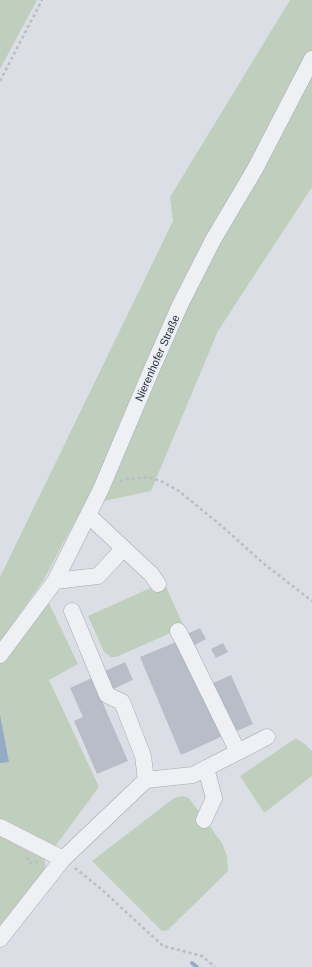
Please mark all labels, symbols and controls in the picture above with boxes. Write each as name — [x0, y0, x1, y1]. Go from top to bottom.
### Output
street label: Nierenhofer Straße — [132, 313, 182, 403]

